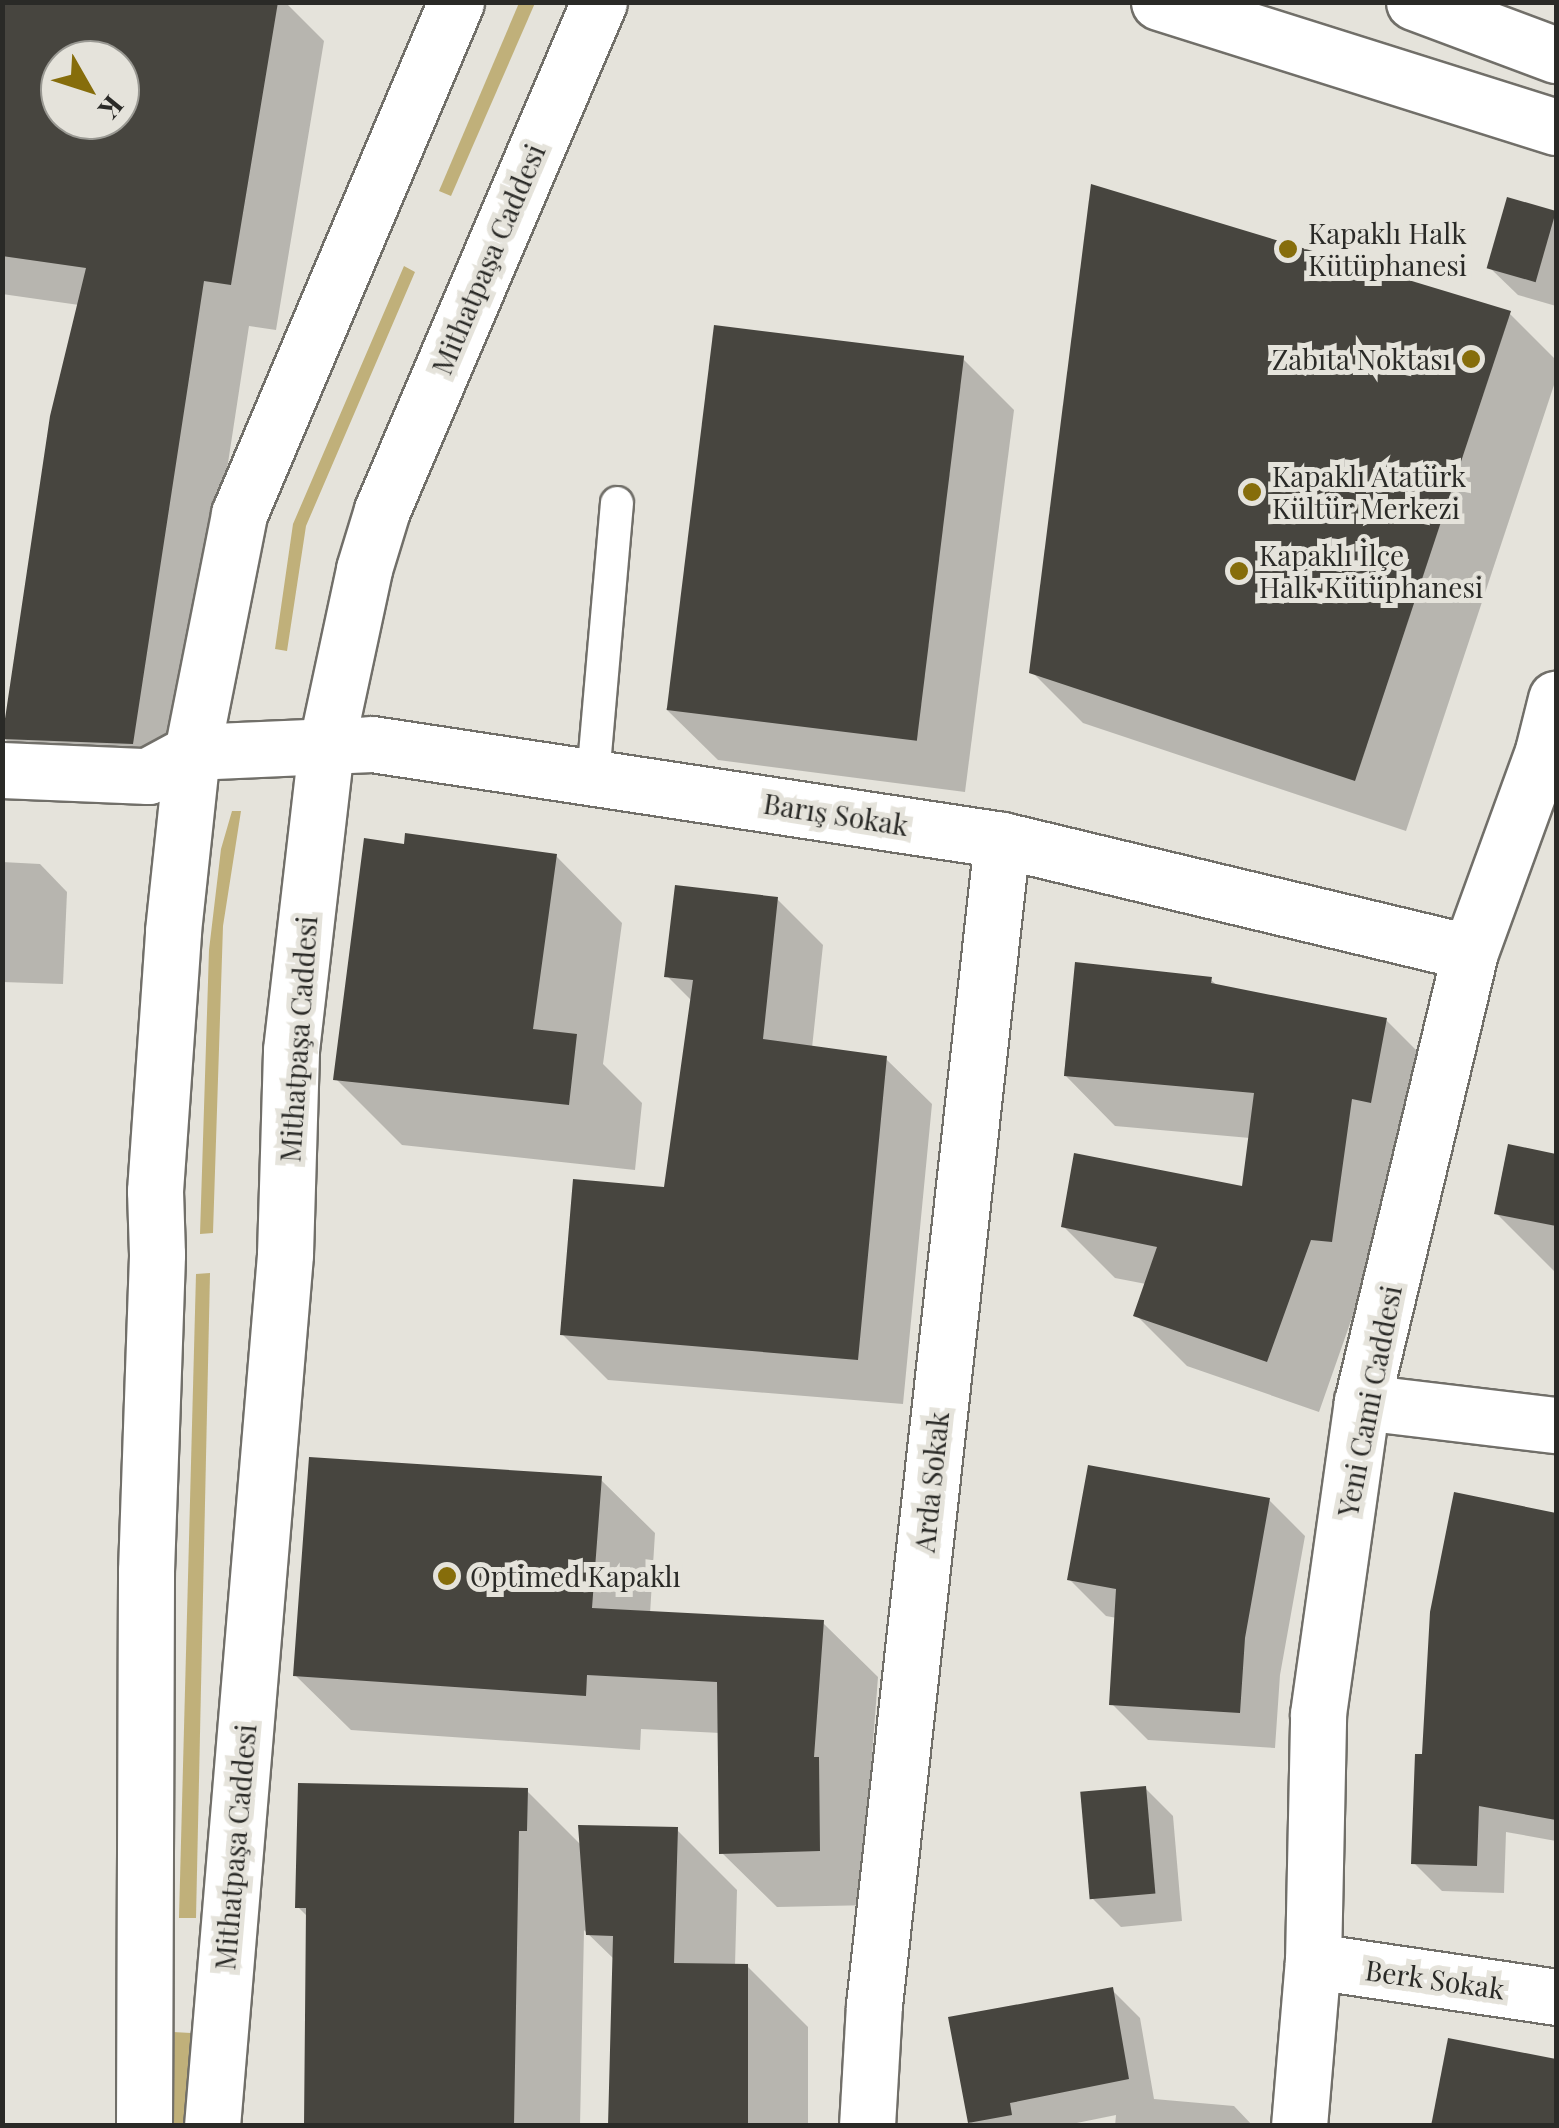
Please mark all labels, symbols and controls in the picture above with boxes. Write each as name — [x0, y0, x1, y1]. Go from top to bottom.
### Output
north arrow — [40, 40, 140, 140]
text: K — [91, 89, 133, 127]
street label: Mithatpaşa Caddesi — [424, 139, 552, 379]
place label: Kapaklı Halk Kütüphanesi — [1308, 216, 1467, 282]
marker: Kapaklı Halk Kütüphanesi — [1277, 238, 1299, 260]
place label: Zabıta Noktası — [1271, 342, 1451, 376]
marker: Zabıta Noktası — [1460, 348, 1482, 370]
place label: Kapaklı Atatürk Kültür Merkezi — [1272, 459, 1467, 525]
marker: Kapaklı Atatürk Kültür Merkezi — [1241, 481, 1263, 503]
place label: Kapaklı İlçe Halk Kütüphanesi — [1259, 538, 1483, 604]
marker: Kapaklı İlçe Halk Kütüphanesi — [1228, 560, 1250, 582]
street label: Barış Sokak — [761, 786, 911, 842]
street label: Mithatpaşa Caddesi — [273, 915, 323, 1163]
street label: Yeni Cami Caddesi — [1330, 1283, 1408, 1519]
street label: Arda Sokak — [907, 1410, 955, 1554]
place label: Optimed Kapaklı — [470, 1559, 681, 1593]
marker: Optimed Kapaklı — [434, 1563, 460, 1589]
street label: Mithatpaşa Caddesi — [207, 1722, 263, 1972]
street label: Berk Sokak — [1363, 1953, 1507, 2005]

